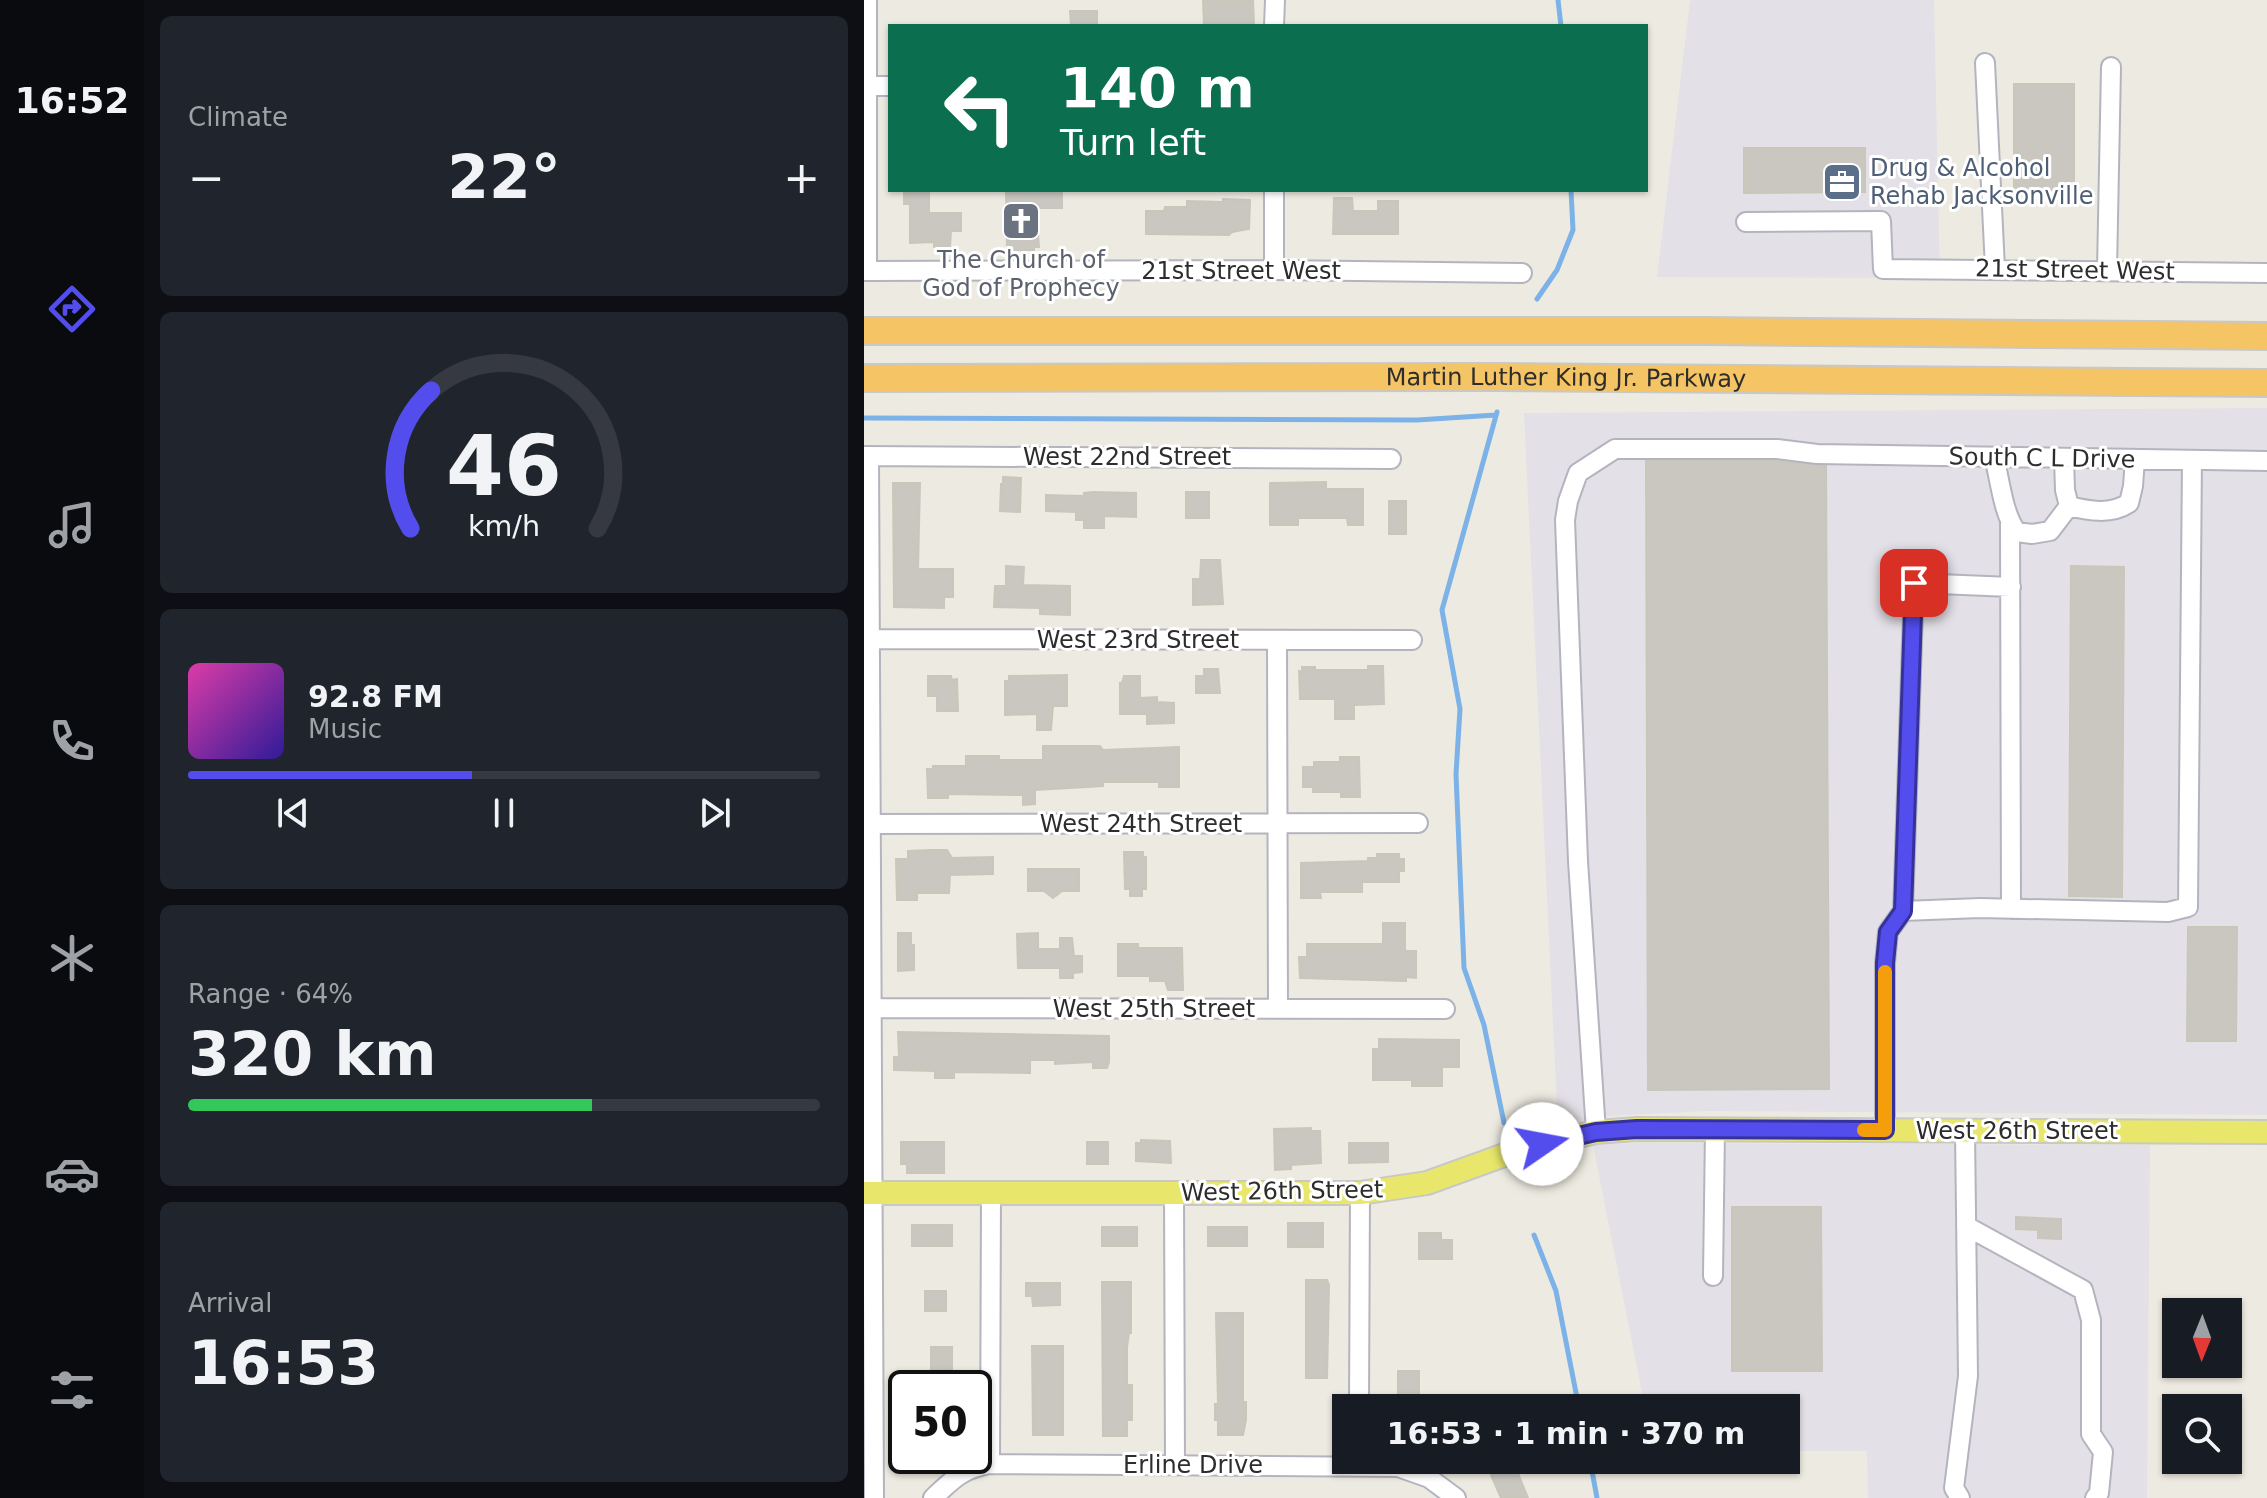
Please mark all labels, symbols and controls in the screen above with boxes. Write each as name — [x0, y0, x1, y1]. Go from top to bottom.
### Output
text: 140 m — [1060, 55, 1255, 120]
icon: left — [928, 56, 1032, 160]
text: 16:52 — [15, 80, 129, 121]
text: Climate — [188, 102, 288, 132]
text: Turn left — [1060, 122, 1206, 163]
text: 22° — [447, 142, 561, 212]
text: − — [188, 152, 225, 203]
text: + — [783, 152, 820, 203]
place label: Drug & Alcohol Rehab Jacksonville — [1870, 154, 2093, 210]
office icon: Drug & Alcohol Rehab Jacksonville — [1821, 161, 1863, 203]
church icon: The Church of God of Prophecy — [1000, 200, 1042, 242]
place label: The Church of God of Prophecy — [922, 246, 1120, 302]
street label: 21st Street West — [1975, 254, 2175, 286]
street label: 21st Street West — [1141, 257, 1341, 285]
icon: directions — [44, 281, 100, 337]
street label: Martin Luther King Jr. Parkway — [1386, 363, 1746, 393]
text: 46 — [446, 417, 562, 514]
street label: South C L Drive — [1948, 442, 2136, 474]
street label: West 22nd Street — [1023, 443, 1231, 471]
icon: music — [44, 497, 100, 553]
text: km/h — [468, 509, 540, 543]
pin — [1880, 549, 1948, 617]
icon: arrive — [1892, 561, 1936, 605]
street label: West 23rd Street — [1037, 626, 1239, 654]
text: 92.8 FM — [308, 679, 443, 714]
icon: phone — [44, 713, 100, 769]
text: Music — [308, 714, 382, 744]
icon: previous — [271, 791, 315, 835]
icon: pause — [482, 791, 526, 835]
icon: next — [693, 791, 737, 835]
street label: West 24th Street — [1040, 810, 1242, 838]
icon: climate — [44, 930, 100, 986]
text: Range · 64% — [188, 979, 353, 1009]
street label: West 25th Street — [1053, 995, 1255, 1023]
text: 320 km — [188, 1019, 437, 1089]
position arrow — [1500, 1102, 1584, 1186]
street label: West 26th Street — [1916, 1117, 2118, 1145]
icon: car — [44, 1146, 100, 1202]
street label: West 26th Street — [1181, 1175, 1383, 1207]
text: Arrival — [188, 1288, 272, 1318]
north arrow — [2162, 1298, 2242, 1378]
map controls — [2162, 1298, 2242, 1474]
text: 16:53 — [188, 1328, 379, 1398]
icon: filters — [44, 1362, 100, 1418]
speed limit sign: 50 — [888, 1370, 992, 1474]
button: search — [2162, 1394, 2242, 1474]
text: 16:53 · 1 min · 370 m — [1387, 1416, 1745, 1451]
street label: Erline Drive — [1123, 1451, 1263, 1479]

